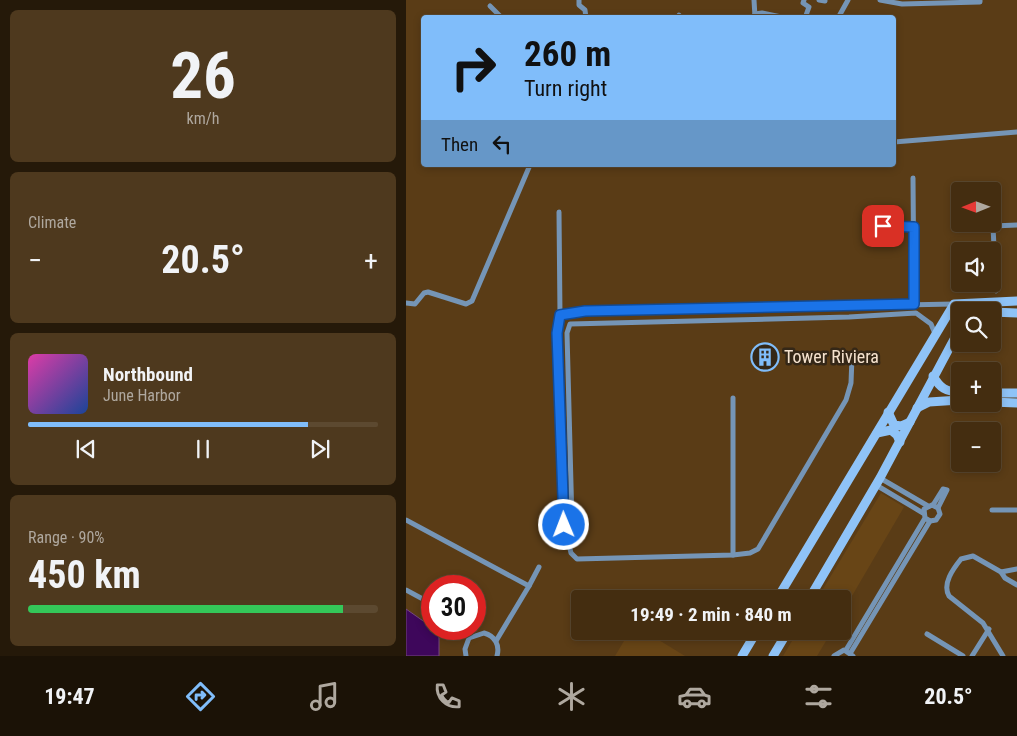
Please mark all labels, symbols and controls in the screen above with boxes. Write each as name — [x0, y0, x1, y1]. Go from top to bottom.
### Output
text: 260 m — [524, 34, 611, 75]
icon: right — [441, 35, 506, 100]
text: 26 — [170, 38, 236, 114]
text: Turn right — [524, 76, 607, 101]
text: km/h — [187, 109, 219, 128]
icon: left — [488, 130, 516, 158]
text: Then — [441, 133, 478, 156]
north arrow — [951, 182, 1001, 232]
map controls — [951, 182, 1001, 472]
pin — [862, 205, 904, 247]
icon: arrive — [869, 212, 897, 240]
text: Climate — [28, 213, 76, 232]
text: 20.5° — [161, 238, 245, 282]
button: sound — [951, 242, 1001, 292]
text: − — [28, 244, 42, 277]
text: + — [364, 244, 378, 277]
button: search — [951, 302, 1001, 352]
building icon: Tower Riviera — [750, 342, 780, 372]
place label: Tower Riviera — [784, 346, 879, 367]
button: + — [951, 362, 1001, 412]
text: Northbound — [103, 363, 193, 386]
text: June Harbor — [103, 386, 181, 405]
button: − — [951, 422, 1001, 472]
icon: previous — [72, 435, 100, 463]
icon: pause — [189, 435, 217, 463]
icon: next — [306, 435, 334, 463]
position arrow — [537, 498, 589, 550]
text: Range · 90% — [28, 528, 104, 547]
text: 450 km — [28, 553, 141, 597]
speed limit sign: 30 — [421, 575, 486, 640]
text: 19:49 · 2 min · 840 m — [630, 603, 792, 626]
icon: directions — [183, 679, 218, 714]
icon: music — [307, 679, 342, 714]
icon: phone — [430, 679, 465, 714]
icon: climate — [554, 679, 589, 714]
icon: car — [677, 679, 712, 714]
icon: filters — [801, 679, 836, 714]
text: 19:47 — [44, 684, 95, 709]
text: 20.5° — [924, 684, 973, 709]

